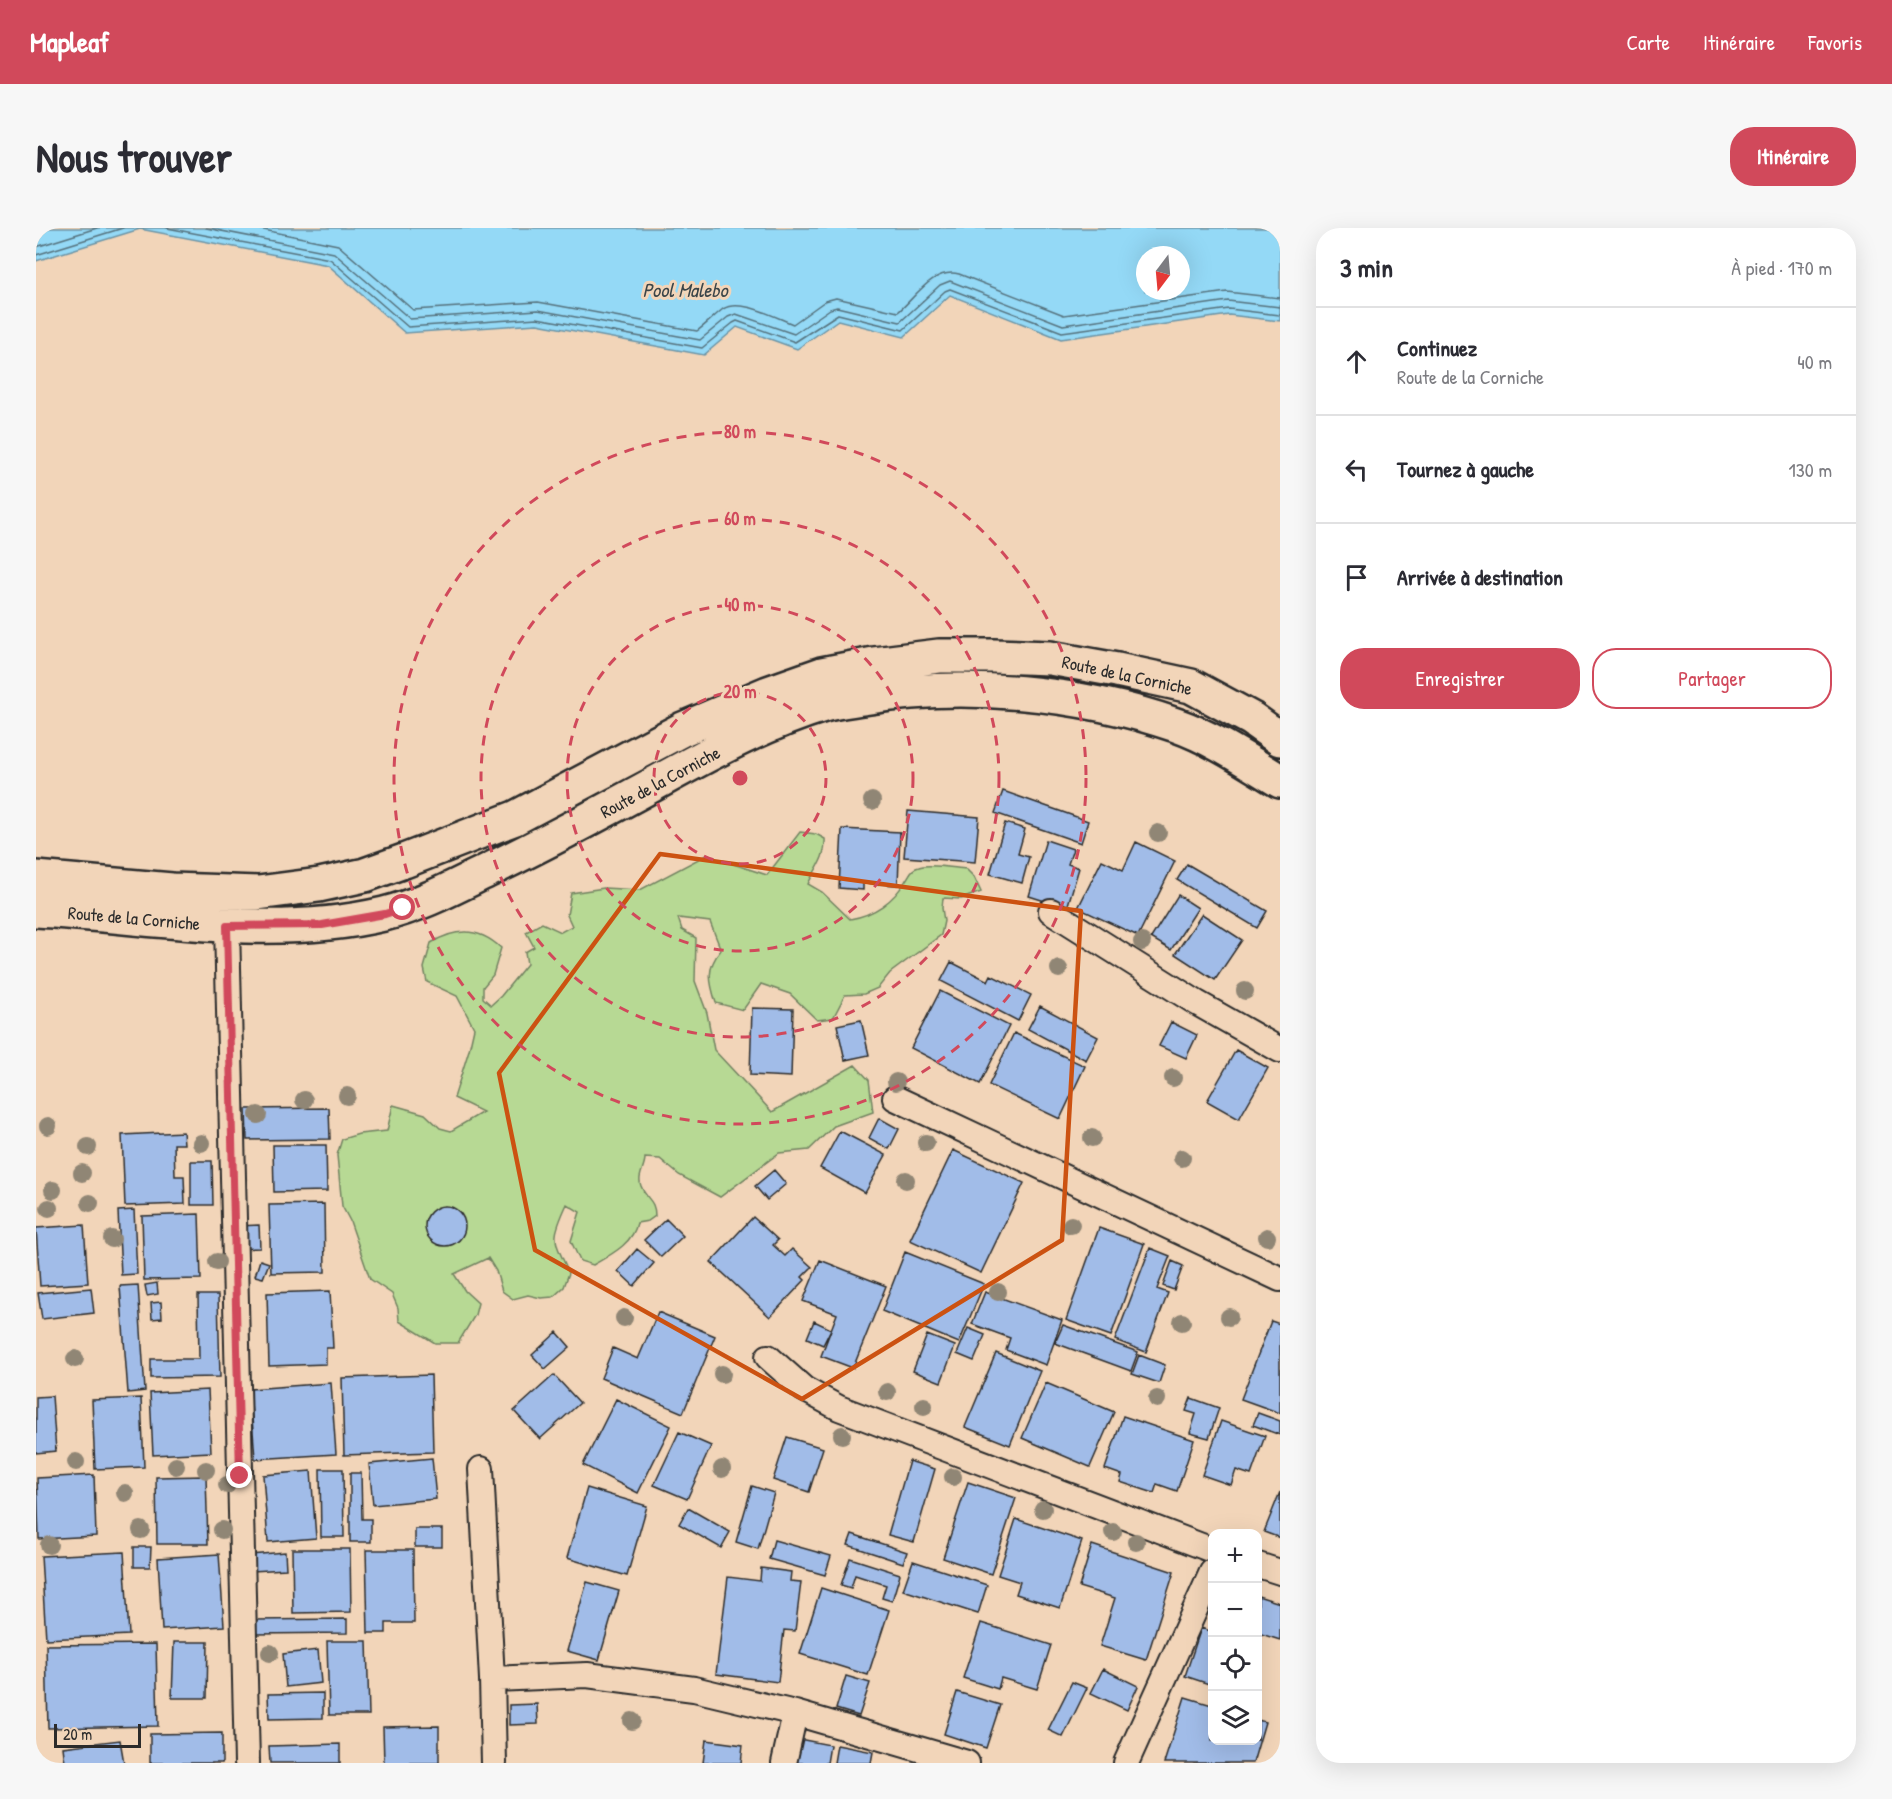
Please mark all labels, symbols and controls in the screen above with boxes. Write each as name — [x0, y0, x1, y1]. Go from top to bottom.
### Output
text: Mapleaf — [30, 23, 109, 61]
text: Carte — [1627, 28, 1670, 57]
text: Itinéraire — [1703, 28, 1775, 57]
text: Favoris — [1808, 28, 1862, 57]
button: Itinéraire — [1730, 127, 1856, 186]
text: Nous trouver — [36, 128, 232, 185]
north arrow — [1136, 246, 1190, 300]
text: 3 min — [1340, 250, 1393, 285]
text: À pied · 170 m — [1731, 254, 1832, 281]
water label: Pool Malebo — [643, 276, 729, 303]
text: Continuez — [1397, 333, 1477, 363]
icon: ahead — [1340, 345, 1373, 378]
text: 40 m — [1797, 348, 1832, 375]
text: Route de la Corniche — [1397, 363, 1544, 390]
text: 80 m — [724, 419, 756, 444]
icon: left — [1340, 453, 1373, 486]
text: Tournez à gauche — [1397, 454, 1534, 484]
text: 130 m — [1789, 456, 1832, 483]
text: 60 m — [724, 506, 756, 531]
icon: arrive — [1340, 561, 1373, 594]
text: Arrivée à destination — [1397, 562, 1563, 592]
text: 40 m — [724, 592, 756, 617]
button: Enregistrer — [1340, 648, 1580, 709]
button: Partager — [1592, 648, 1832, 709]
street label: Route de la Corniche — [1060, 649, 1194, 701]
text: 20 m — [724, 679, 756, 704]
street label: Route de la Corniche — [596, 740, 724, 824]
centre of rings — [730, 768, 750, 788]
route start — [389, 894, 415, 920]
street label: Route de la Corniche — [67, 900, 201, 936]
route end — [226, 1462, 252, 1488]
map controls — [1208, 1529, 1262, 1745]
button: + — [1208, 1529, 1262, 1583]
button: − — [1208, 1583, 1262, 1637]
button: locate — [1208, 1637, 1262, 1691]
button: layers — [1208, 1691, 1262, 1745]
scale bar — [54, 1721, 141, 1748]
text: 20 m — [63, 1723, 92, 1745]

